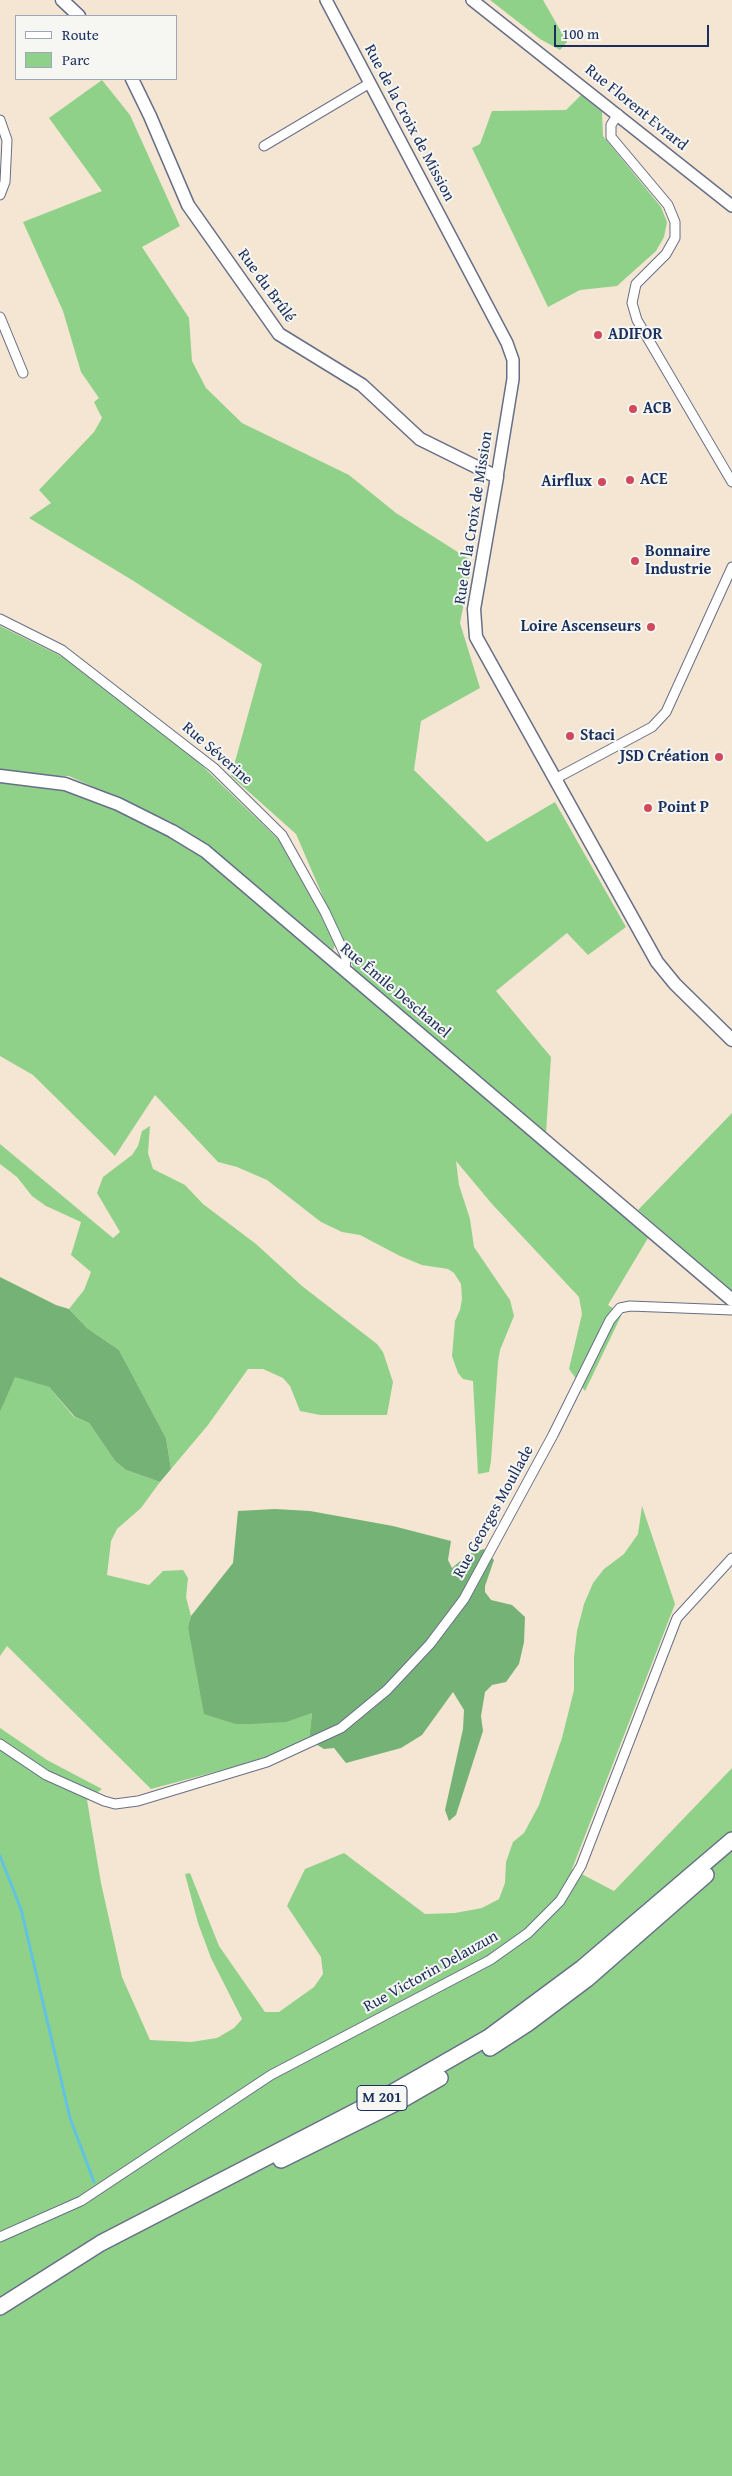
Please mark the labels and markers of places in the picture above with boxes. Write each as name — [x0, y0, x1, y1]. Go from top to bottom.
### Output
place label: ADIFOR — [608, 325, 662, 345]
marker: ADIFOR — [592, 329, 604, 341]
place label: ACB — [643, 399, 672, 419]
marker: ACB — [627, 403, 639, 415]
place label: ACE — [640, 470, 668, 490]
place label: Airflux — [541, 472, 592, 492]
marker: ACE — [624, 474, 636, 486]
marker: Airflux — [596, 476, 608, 488]
place label: Bonnaire Industrie — [645, 542, 711, 580]
marker: Bonnaire Industrie — [629, 555, 641, 567]
place label: Loire Ascenseurs — [521, 617, 641, 637]
marker: Loire Ascenseurs — [645, 621, 657, 633]
place label: Staci — [580, 726, 615, 746]
marker: Staci — [564, 730, 576, 742]
place label: JSD Création — [620, 747, 709, 767]
marker: JSD Création — [713, 751, 725, 763]
place label: Point P — [658, 798, 709, 818]
marker: Point P — [642, 802, 654, 814]

